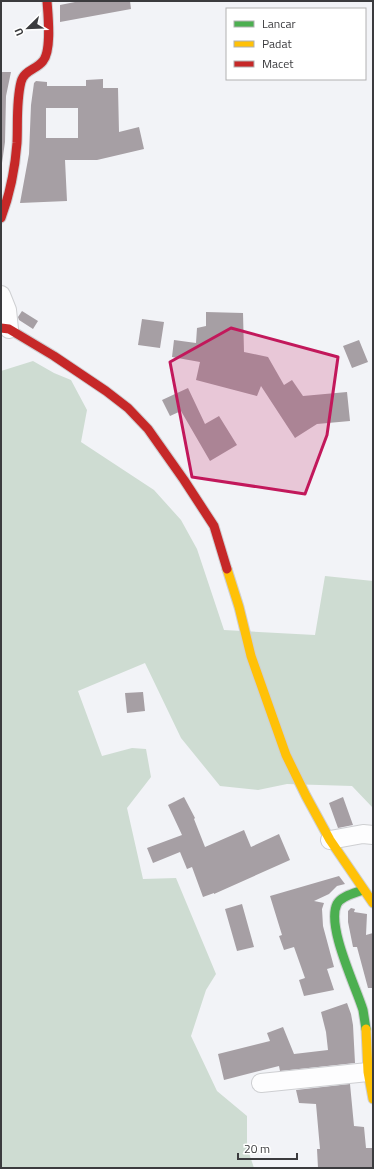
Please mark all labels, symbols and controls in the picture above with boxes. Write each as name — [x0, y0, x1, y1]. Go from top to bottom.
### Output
north arrow — [8, 8, 48, 48]
legend — [226, 8, 366, 80]
text: Lancar — [262, 14, 296, 33]
text: U — [10, 25, 28, 38]
text: Padat — [262, 34, 292, 53]
text: Macet — [262, 54, 294, 73]
scale bar — [238, 1135, 297, 1161]
text: 20 m — [244, 1139, 270, 1158]

